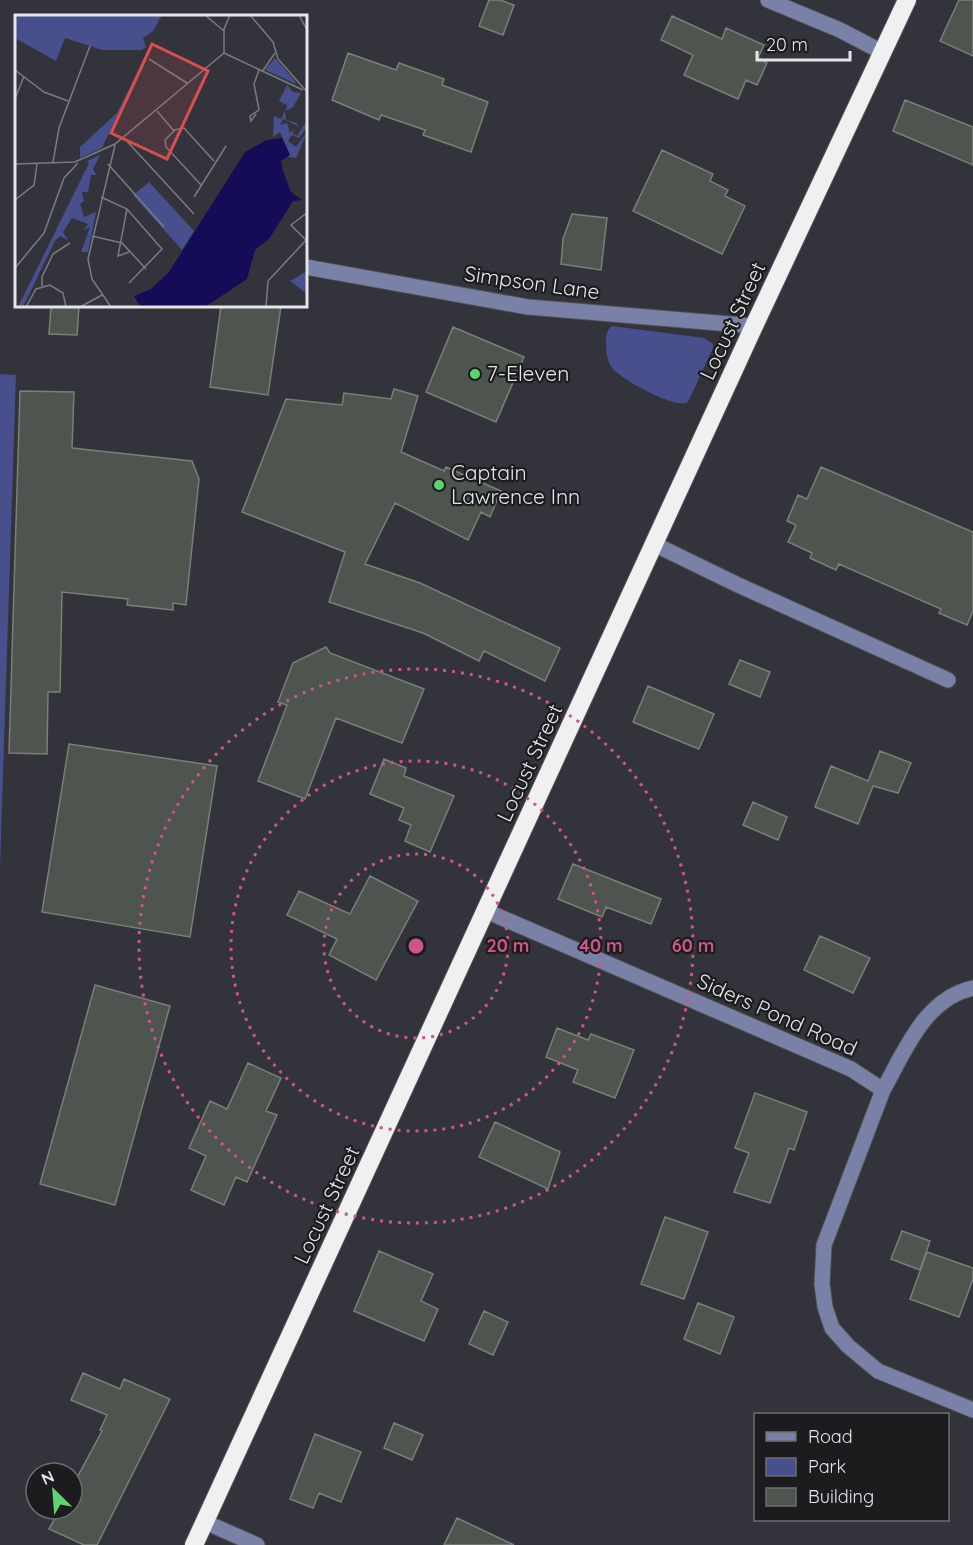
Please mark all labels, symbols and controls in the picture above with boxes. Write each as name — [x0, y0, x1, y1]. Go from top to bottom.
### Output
inset map — [15, 15, 308, 308]
scale bar — [757, 24, 850, 62]
text: 20 m — [766, 33, 808, 56]
street label: Locust Street — [694, 258, 771, 384]
street label: Simpson Lane — [463, 260, 602, 304]
place label: 7-Eleven — [487, 360, 569, 386]
marker: 7-Eleven — [468, 367, 482, 381]
place label: Captain Lawrence Inn — [451, 459, 580, 509]
marker: Captain Lawrence Inn — [432, 478, 446, 492]
street label: Locust Street — [491, 700, 568, 826]
text: 20 m — [487, 934, 529, 957]
text: 40 m — [579, 934, 623, 957]
text: 60 m — [672, 934, 714, 957]
centre of rings — [406, 936, 426, 956]
street label: Siders Pond Road — [693, 967, 861, 1061]
street label: Locust Street — [288, 1142, 365, 1268]
legend — [754, 1413, 949, 1521]
text: Road — [808, 1425, 853, 1448]
text: Park — [808, 1455, 846, 1478]
north arrow — [24, 1461, 84, 1521]
text: N — [38, 1466, 57, 1489]
text: Building — [808, 1485, 874, 1508]

